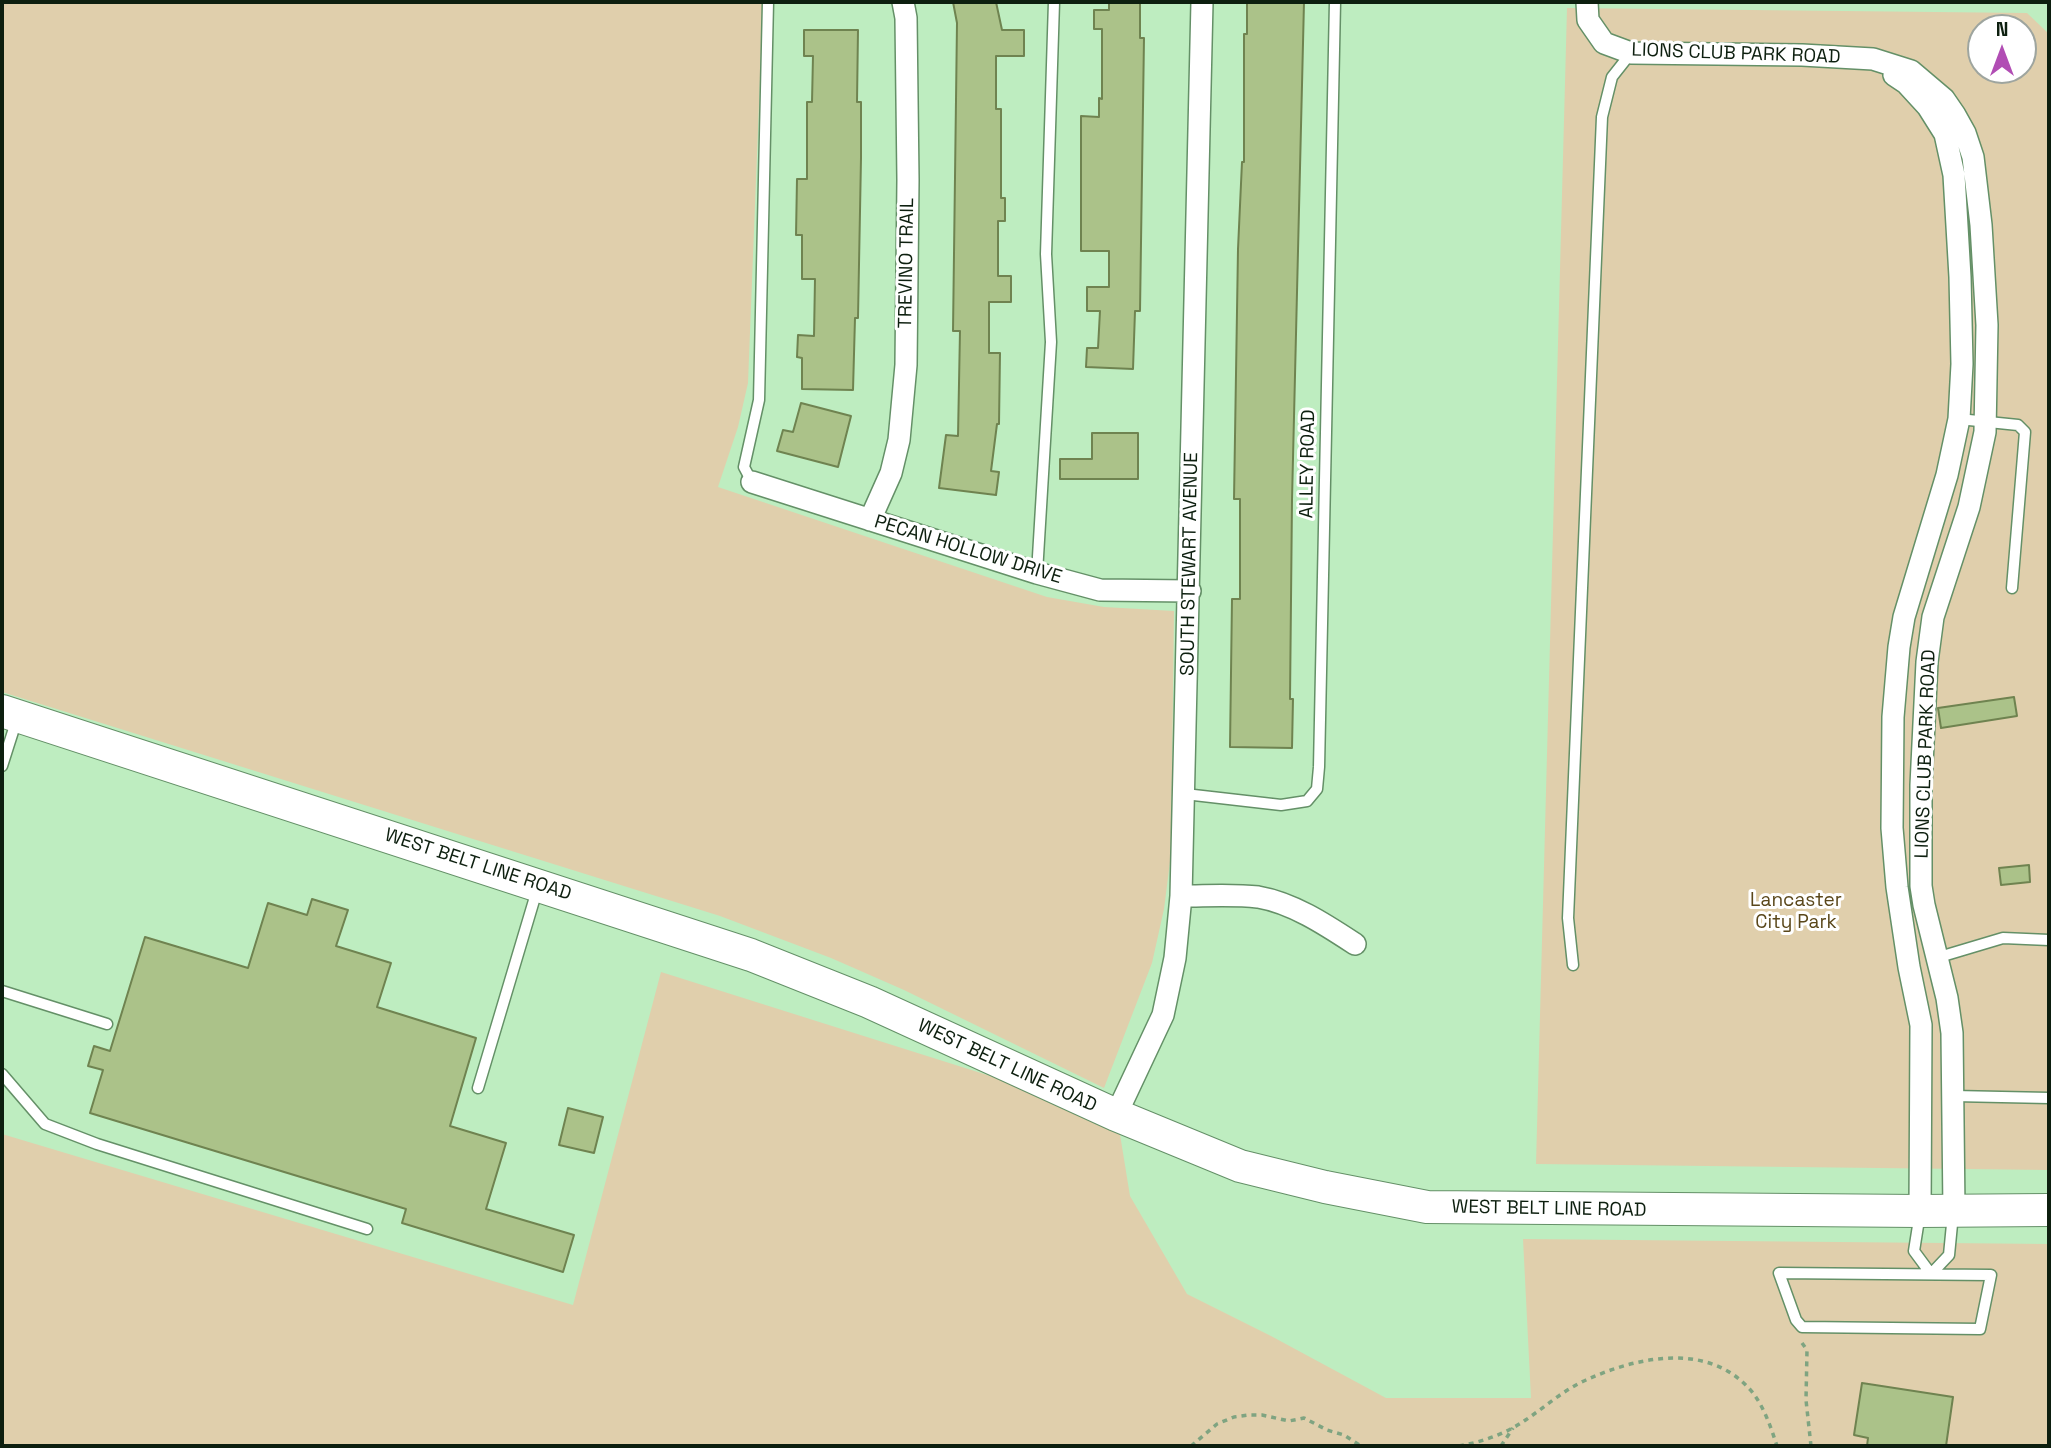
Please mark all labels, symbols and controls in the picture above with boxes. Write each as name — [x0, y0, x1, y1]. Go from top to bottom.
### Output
north arrow — [1967, 14, 2037, 84]
text: N — [1996, 17, 2008, 42]
street label: LIONS CLUB PARK ROAD — [1631, 39, 1841, 69]
street label: TREVINO TRAIL — [894, 198, 920, 328]
street label: ALLEY ROAD — [1296, 409, 1320, 519]
street label: SOUTH STEWART AVENUE — [1177, 452, 1203, 676]
street label: PECAN HOLLOW DRIVE — [871, 511, 1065, 589]
street label: LIONS CLUB PARK ROAD — [1911, 649, 1941, 859]
street label: WEST BELT LINE ROAD — [382, 824, 574, 906]
park label: Lancaster City Park — [1750, 890, 1842, 934]
street label: WEST BELT LINE ROAD — [914, 1015, 1100, 1117]
street label: WEST BELT LINE ROAD — [1451, 1196, 1647, 1222]

